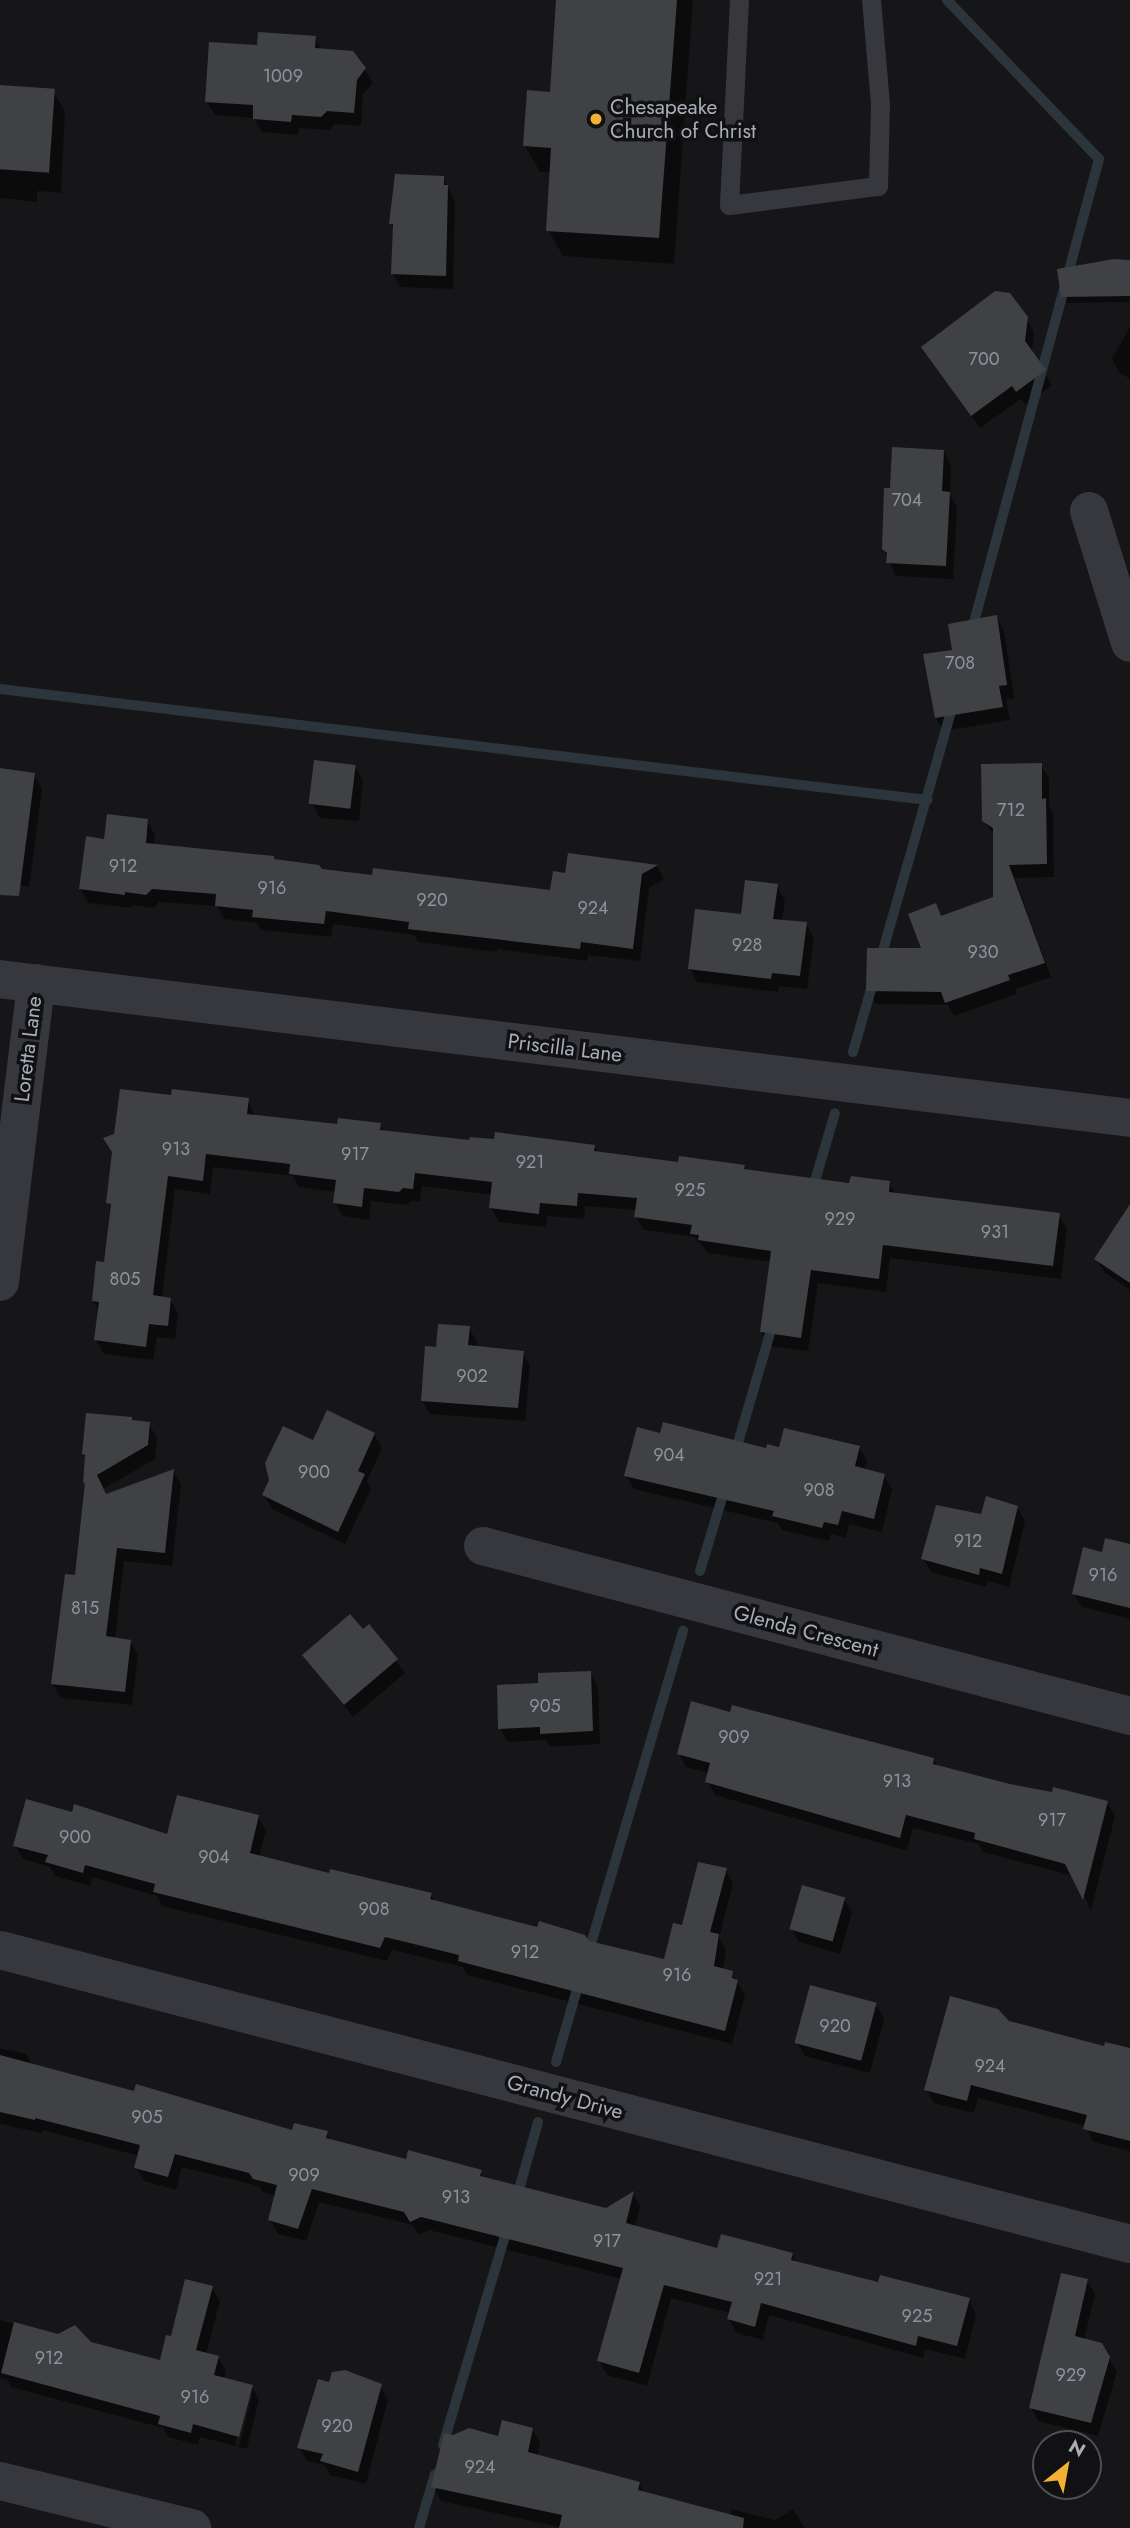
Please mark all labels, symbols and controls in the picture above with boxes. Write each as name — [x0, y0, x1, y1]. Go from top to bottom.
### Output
house number: 1009 — [263, 65, 303, 87]
place label: Chesapeake Church of Christ — [610, 94, 756, 144]
marker: Chesapeake Church of Christ — [588, 111, 604, 127]
house number: 700 — [968, 348, 1000, 370]
house number: 704 — [892, 489, 922, 511]
house number: 708 — [945, 652, 975, 674]
house number: 712 — [997, 799, 1025, 821]
house number: 912 — [109, 855, 137, 877]
house number: 916 — [258, 877, 286, 899]
house number: 920 — [416, 889, 448, 911]
house number: 924 — [577, 897, 609, 919]
house number: 928 — [732, 934, 762, 956]
house number: 930 — [968, 941, 998, 963]
street label: Loretta Lane — [9, 995, 47, 1103]
street label: Priscilla Lane — [506, 1028, 624, 1068]
house number: 913 — [162, 1138, 190, 1160]
house number: 917 — [341, 1143, 369, 1165]
house number: 921 — [516, 1151, 544, 1173]
house number: 925 — [675, 1179, 705, 1201]
house number: 929 — [825, 1208, 855, 1230]
house number: 931 — [981, 1221, 1009, 1243]
house number: 805 — [110, 1268, 140, 1290]
house number: 902 — [456, 1365, 488, 1387]
house number: 904 — [653, 1444, 685, 1466]
house number: 900 — [298, 1461, 330, 1483]
house number: 908 — [804, 1479, 834, 1501]
house number: 912 — [954, 1530, 982, 1552]
house number: 916 — [1089, 1564, 1117, 1586]
house number: 815 — [71, 1597, 99, 1619]
street label: Glenda Crescent — [731, 1600, 881, 1662]
house number: 905 — [529, 1695, 561, 1717]
house number: 909 — [718, 1726, 750, 1748]
house number: 913 — [883, 1770, 911, 1792]
house number: 917 — [1038, 1809, 1066, 1831]
house number: 900 — [59, 1826, 91, 1848]
house number: 904 — [198, 1846, 230, 1868]
house number: 908 — [359, 1898, 389, 1920]
house number: 912 — [511, 1941, 539, 1963]
house number: 916 — [663, 1964, 691, 1986]
house number: 920 — [819, 2015, 851, 2037]
house number: 924 — [974, 2055, 1006, 2077]
street label: Grandy Drive — [504, 2069, 626, 2125]
house number: 905 — [131, 2106, 163, 2128]
house number: 909 — [288, 2164, 320, 2186]
house number: 913 — [442, 2186, 470, 2208]
house number: 917 — [593, 2230, 621, 2252]
house number: 921 — [754, 2268, 782, 2290]
house number: 925 — [902, 2305, 932, 2327]
house number: 912 — [35, 2347, 63, 2369]
house number: 929 — [1056, 2364, 1086, 2386]
house number: 916 — [181, 2386, 209, 2408]
house number: 920 — [321, 2415, 353, 2437]
north arrow — [1032, 2430, 1102, 2500]
text: N — [1064, 2433, 1090, 2464]
house number: 924 — [464, 2456, 496, 2478]

